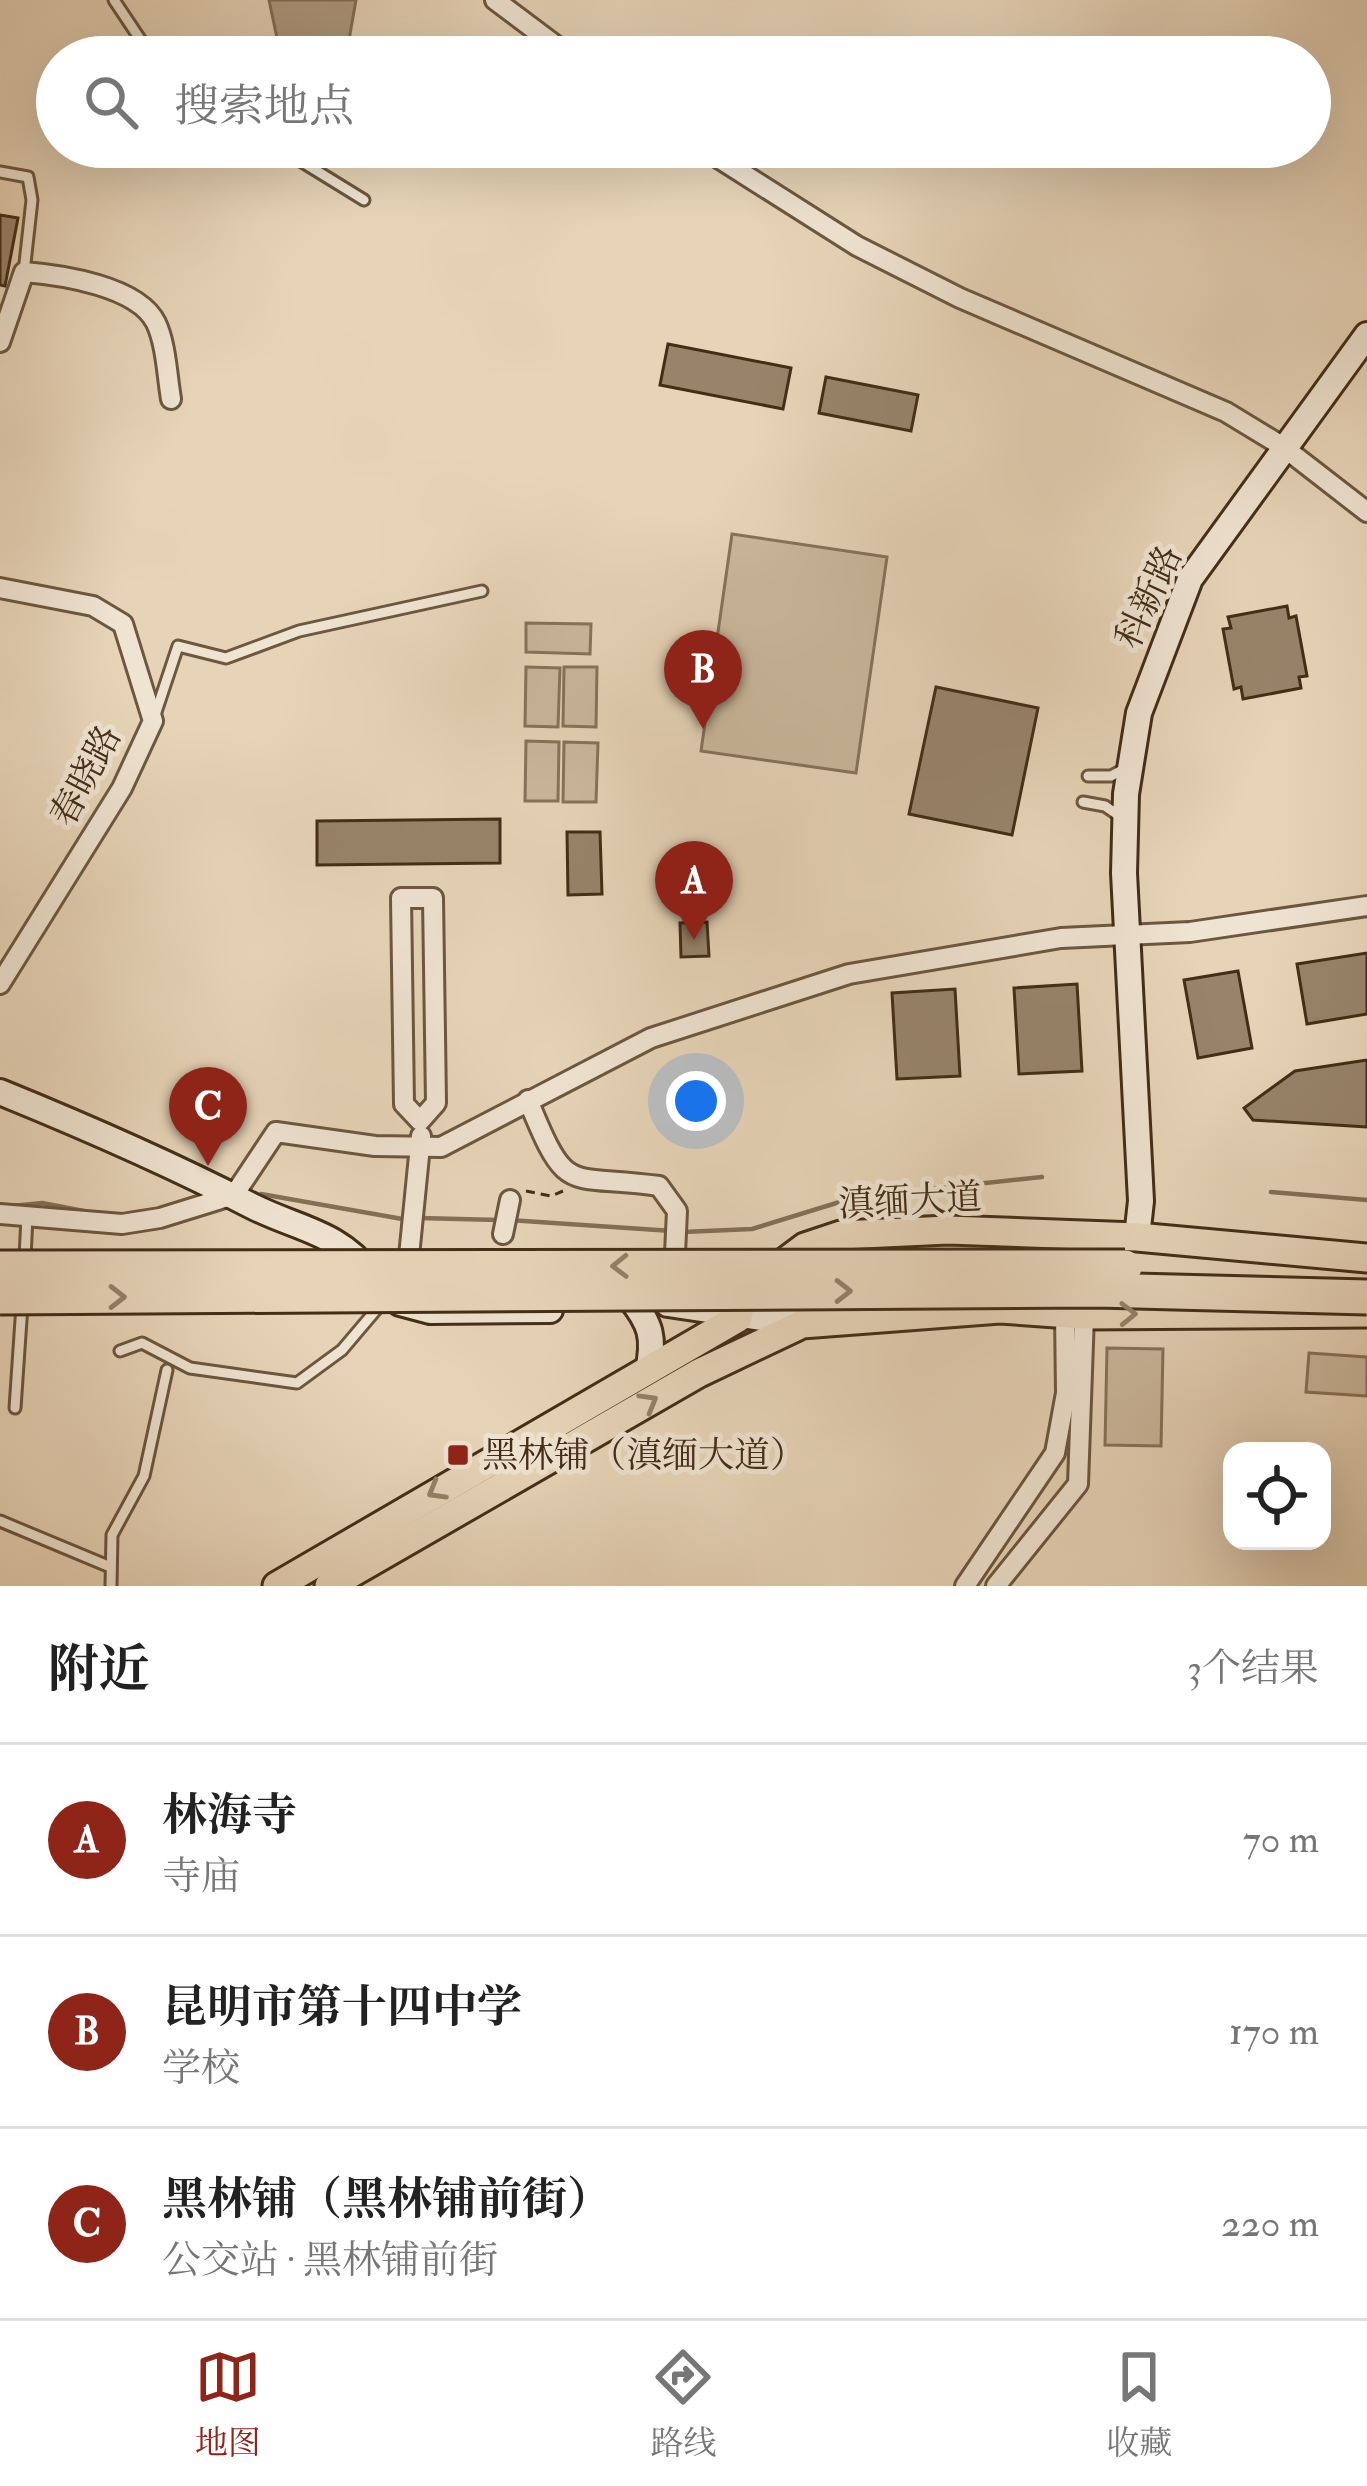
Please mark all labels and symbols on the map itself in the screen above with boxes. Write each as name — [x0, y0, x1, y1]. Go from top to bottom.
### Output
street label: 科新路 — [1106, 539, 1192, 655]
pin: B — [664, 630, 742, 729]
street label: 春晓路 — [41, 718, 131, 834]
pin: A — [655, 841, 733, 940]
pin: C — [169, 1067, 247, 1166]
your location — [666, 1071, 726, 1131]
street label: 滇缅大道 — [837, 1175, 983, 1227]
one-way arrow — [610, 1253, 628, 1279]
one-way arrow — [835, 1278, 853, 1304]
one-way arrow — [109, 1284, 127, 1310]
one-way arrow — [1119, 1301, 1138, 1327]
one-way arrow — [636, 1394, 658, 1417]
place label: 黑林铺（滇缅大道） — [482, 1433, 806, 1478]
marker: 黑林铺（滇缅大道） — [445, 1442, 471, 1468]
one-way arrow — [428, 1477, 449, 1500]

